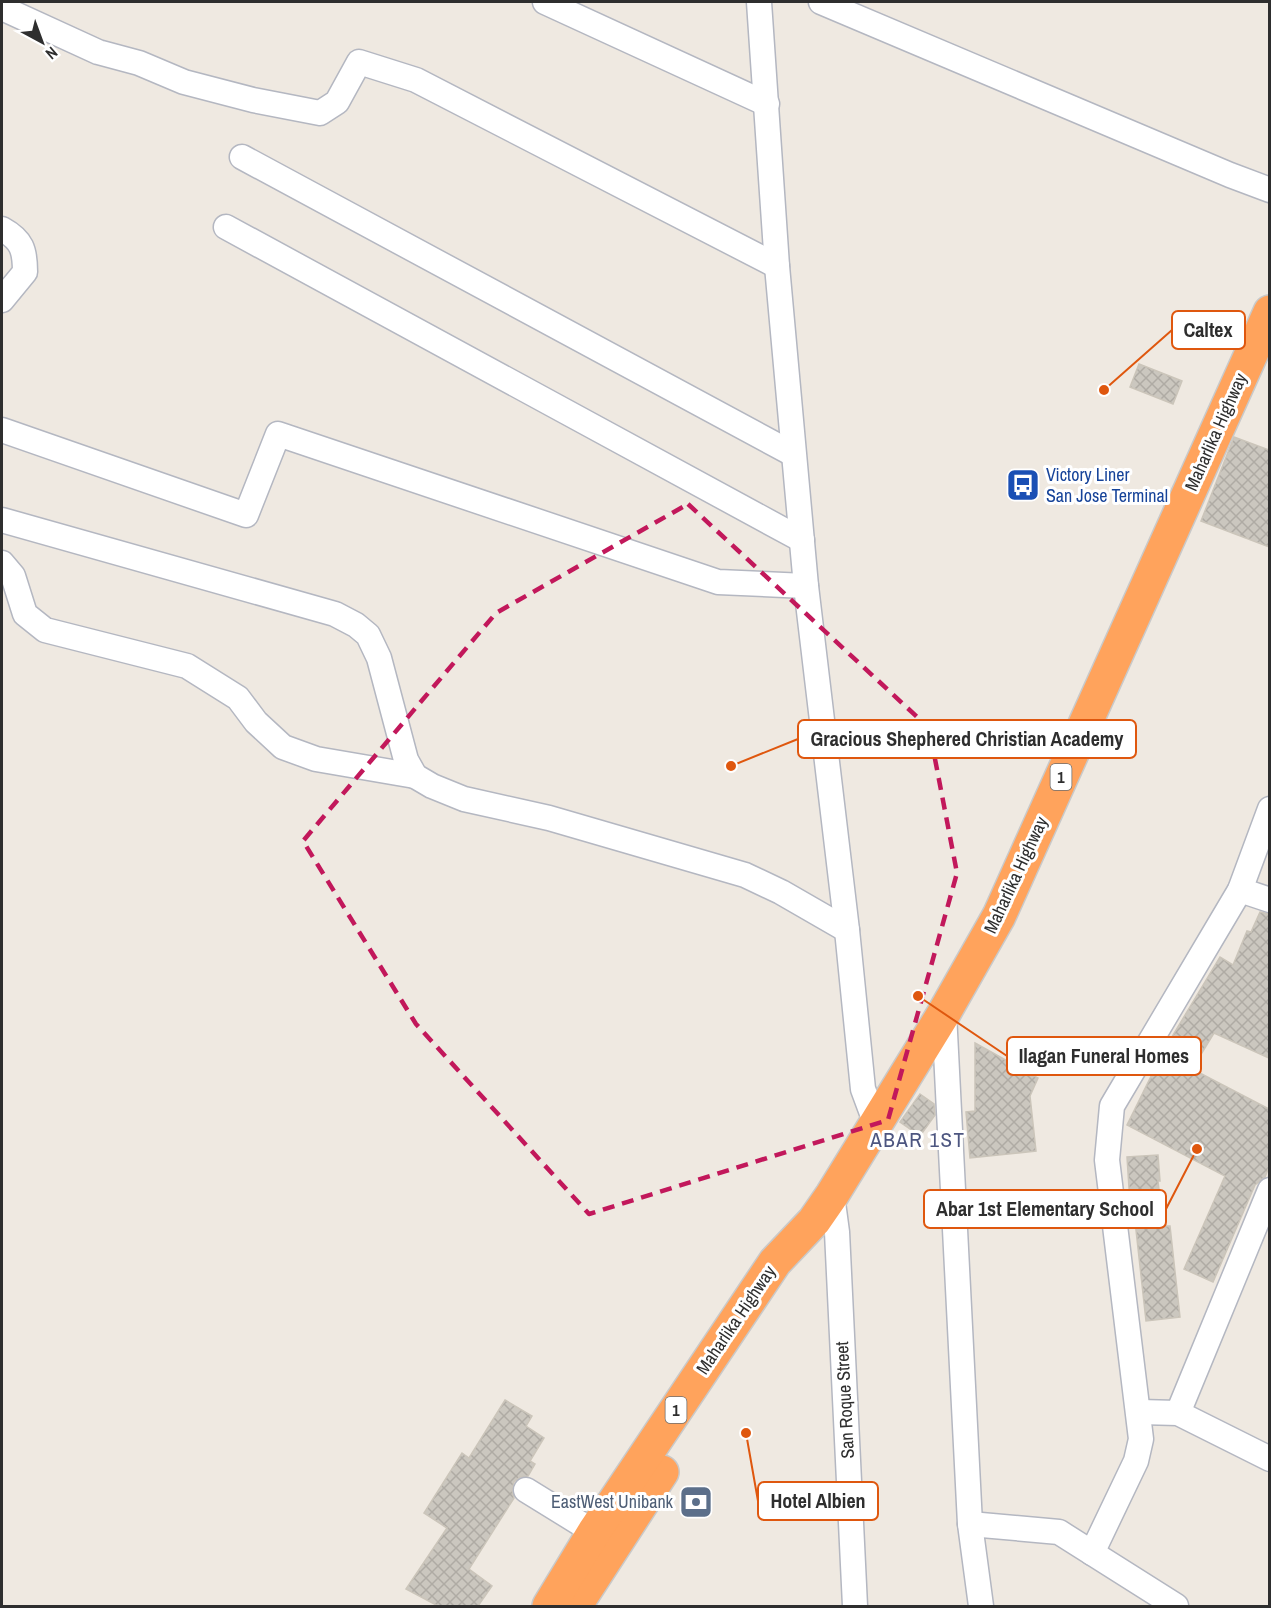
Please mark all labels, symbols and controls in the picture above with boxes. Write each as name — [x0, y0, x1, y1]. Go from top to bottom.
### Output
north arrow — [12, 12, 72, 72]
text: N — [41, 42, 63, 65]
callout: Caltex — [1172, 311, 1245, 349]
text: Caltex — [1183, 316, 1233, 343]
street label: Maharlika Highway — [1178, 368, 1253, 495]
place label: Victory Liner San Jose Terminal — [1046, 462, 1168, 508]
bus stop icon: Victory Liner San Jose Terminal — [1005, 467, 1041, 503]
callout: Gracious Shephered Christian Academy — [798, 720, 1136, 758]
text: Gracious Shephered Christian Academy — [811, 725, 1124, 752]
road number: 1 — [1050, 764, 1072, 790]
street label: Maharlika Highway — [978, 812, 1054, 937]
callout: Ilagan Funeral Homes — [1007, 1037, 1201, 1075]
text: Ilagan Funeral Homes — [1019, 1042, 1189, 1069]
district label: ABAR 1ST — [869, 1125, 966, 1154]
callout: Abar 1st Elementary School — [924, 1190, 1166, 1228]
text: Abar 1st Elementary School — [936, 1195, 1154, 1222]
street label: Maharlika Highway — [690, 1260, 782, 1379]
street label: San Roque Street — [829, 1341, 860, 1459]
road number: 1 — [666, 1397, 686, 1423]
callout: Hotel Albien — [758, 1482, 878, 1520]
bank icon: EastWest Unibank — [678, 1484, 714, 1520]
text: Hotel Albien — [770, 1487, 866, 1514]
place label: EastWest Unibank — [551, 1489, 674, 1514]

